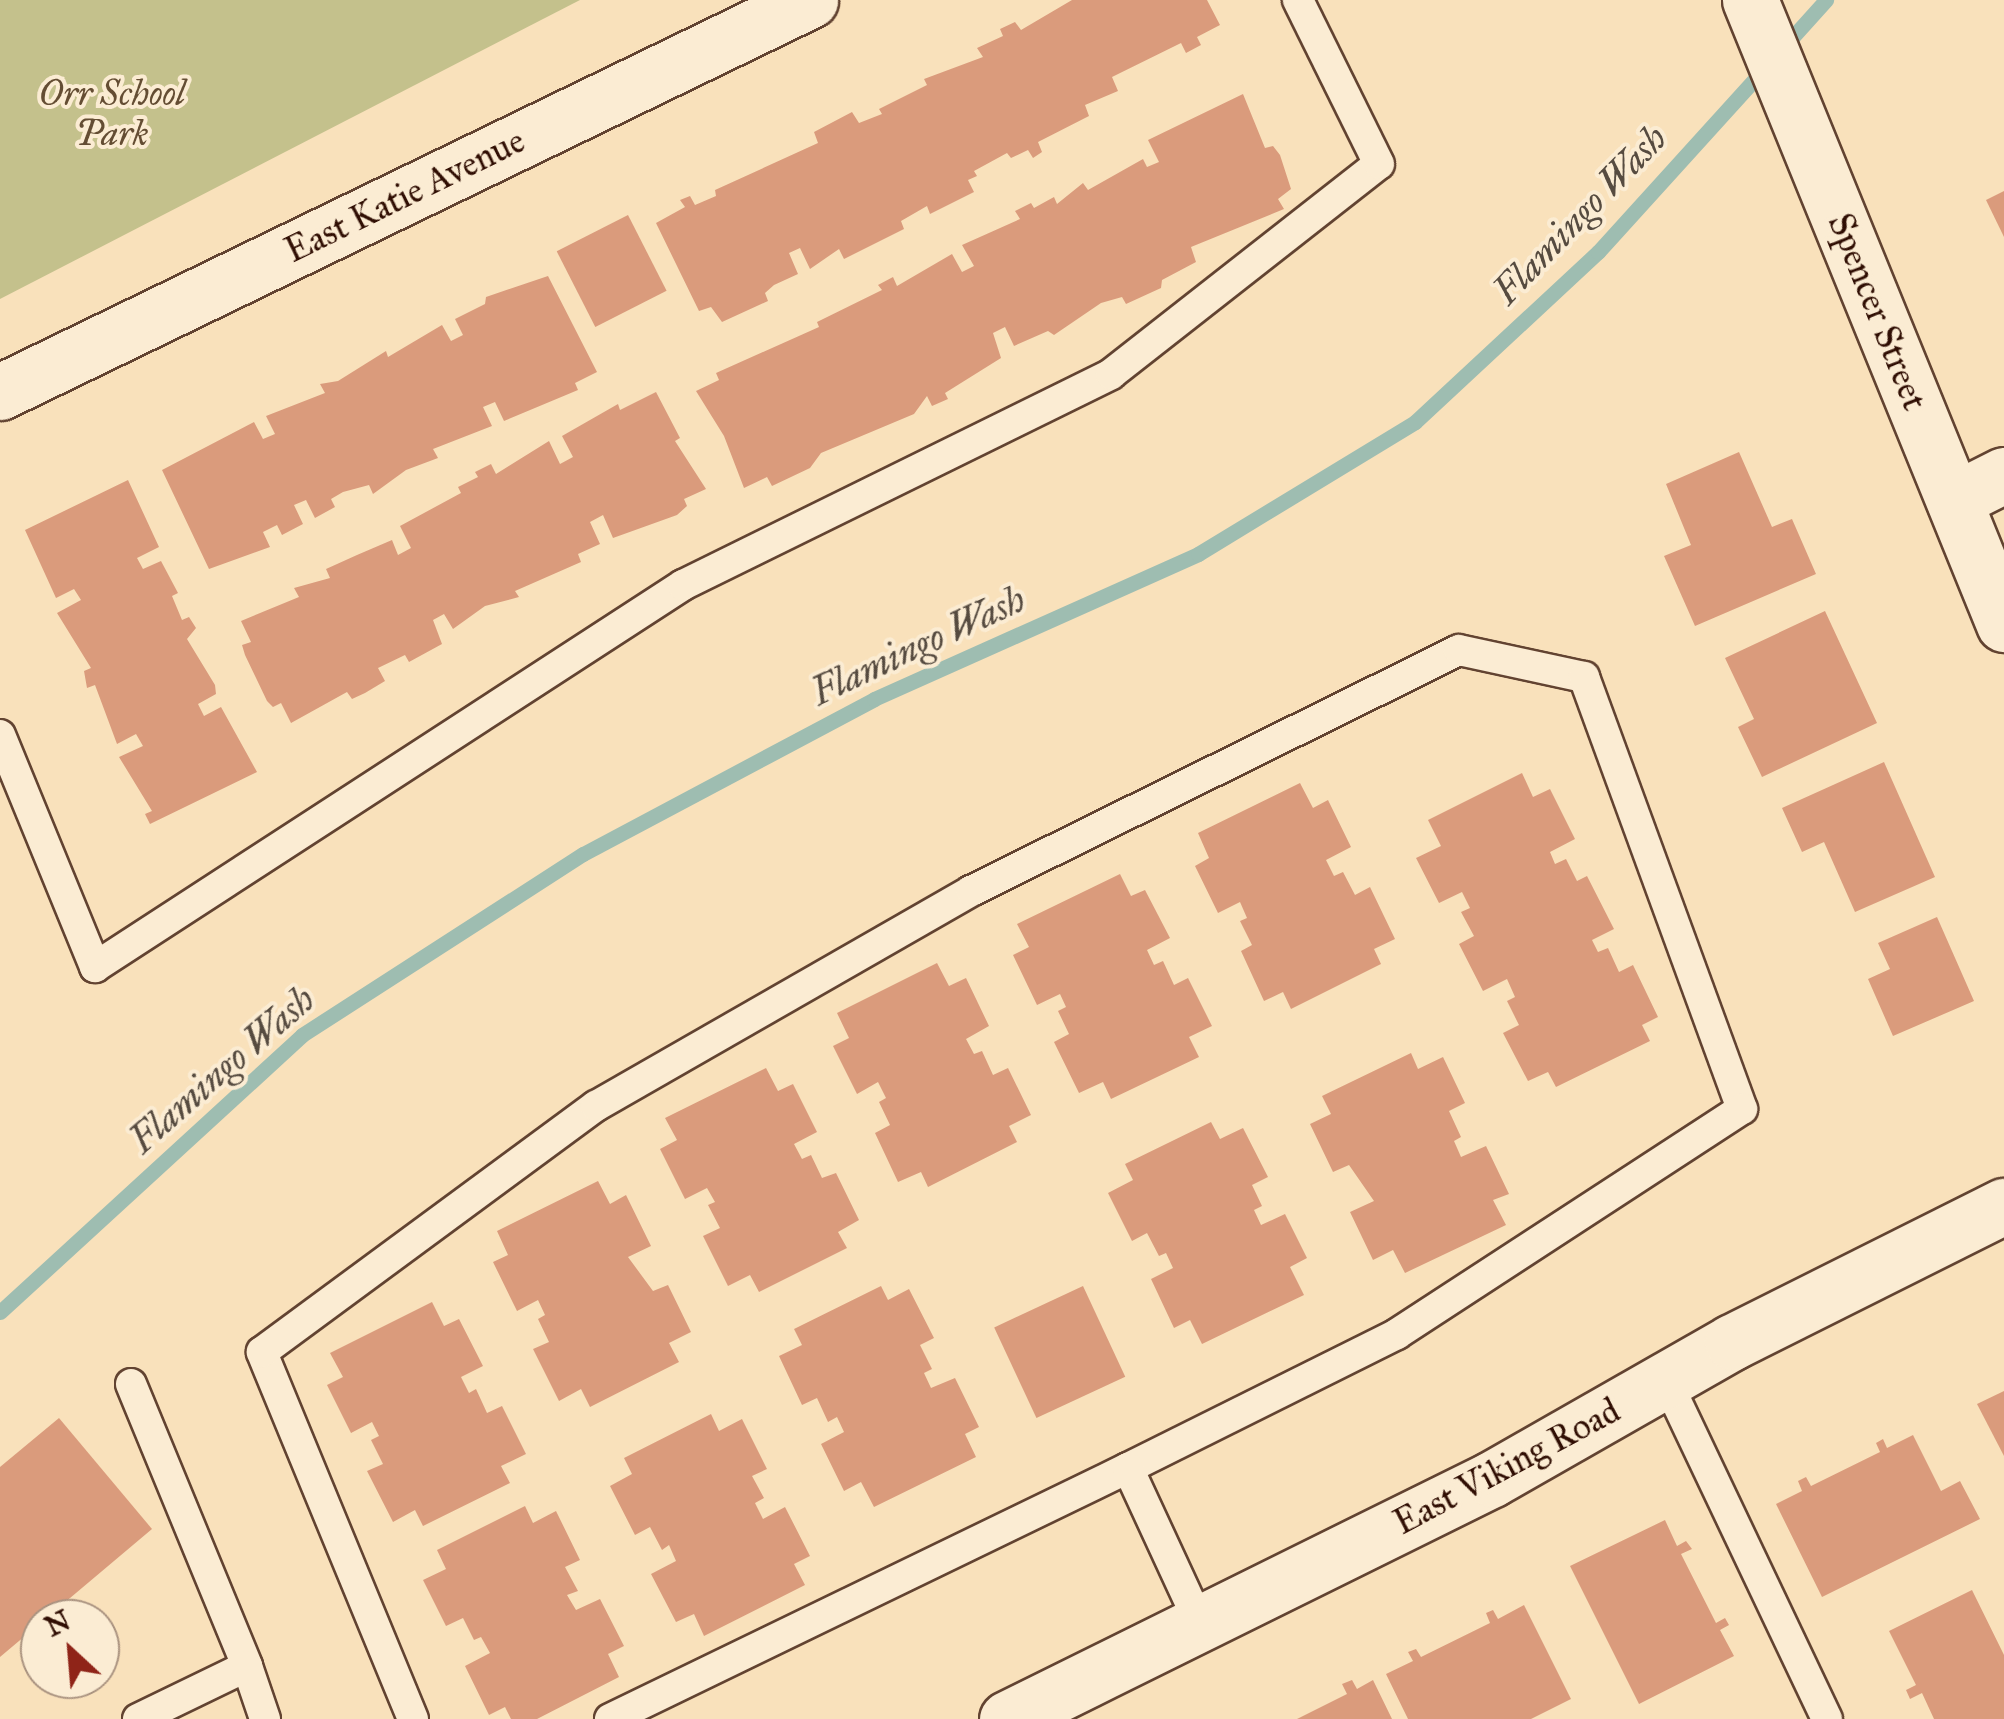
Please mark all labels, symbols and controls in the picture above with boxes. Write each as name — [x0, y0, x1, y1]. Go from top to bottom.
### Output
park label: Orr School Park — [39, 73, 185, 155]
water label: Flamingo Wash — [1483, 116, 1677, 314]
street label: East Katie Avenue — [278, 120, 532, 272]
street label: Spencer Street — [1819, 208, 1935, 416]
water label: Flamingo Wash — [804, 577, 1032, 715]
water label: Flamingo Wash — [120, 977, 324, 1163]
street label: East Viking Road — [1387, 1390, 1627, 1544]
north arrow — [20, 1599, 120, 1699]
text: N — [39, 1602, 76, 1644]

